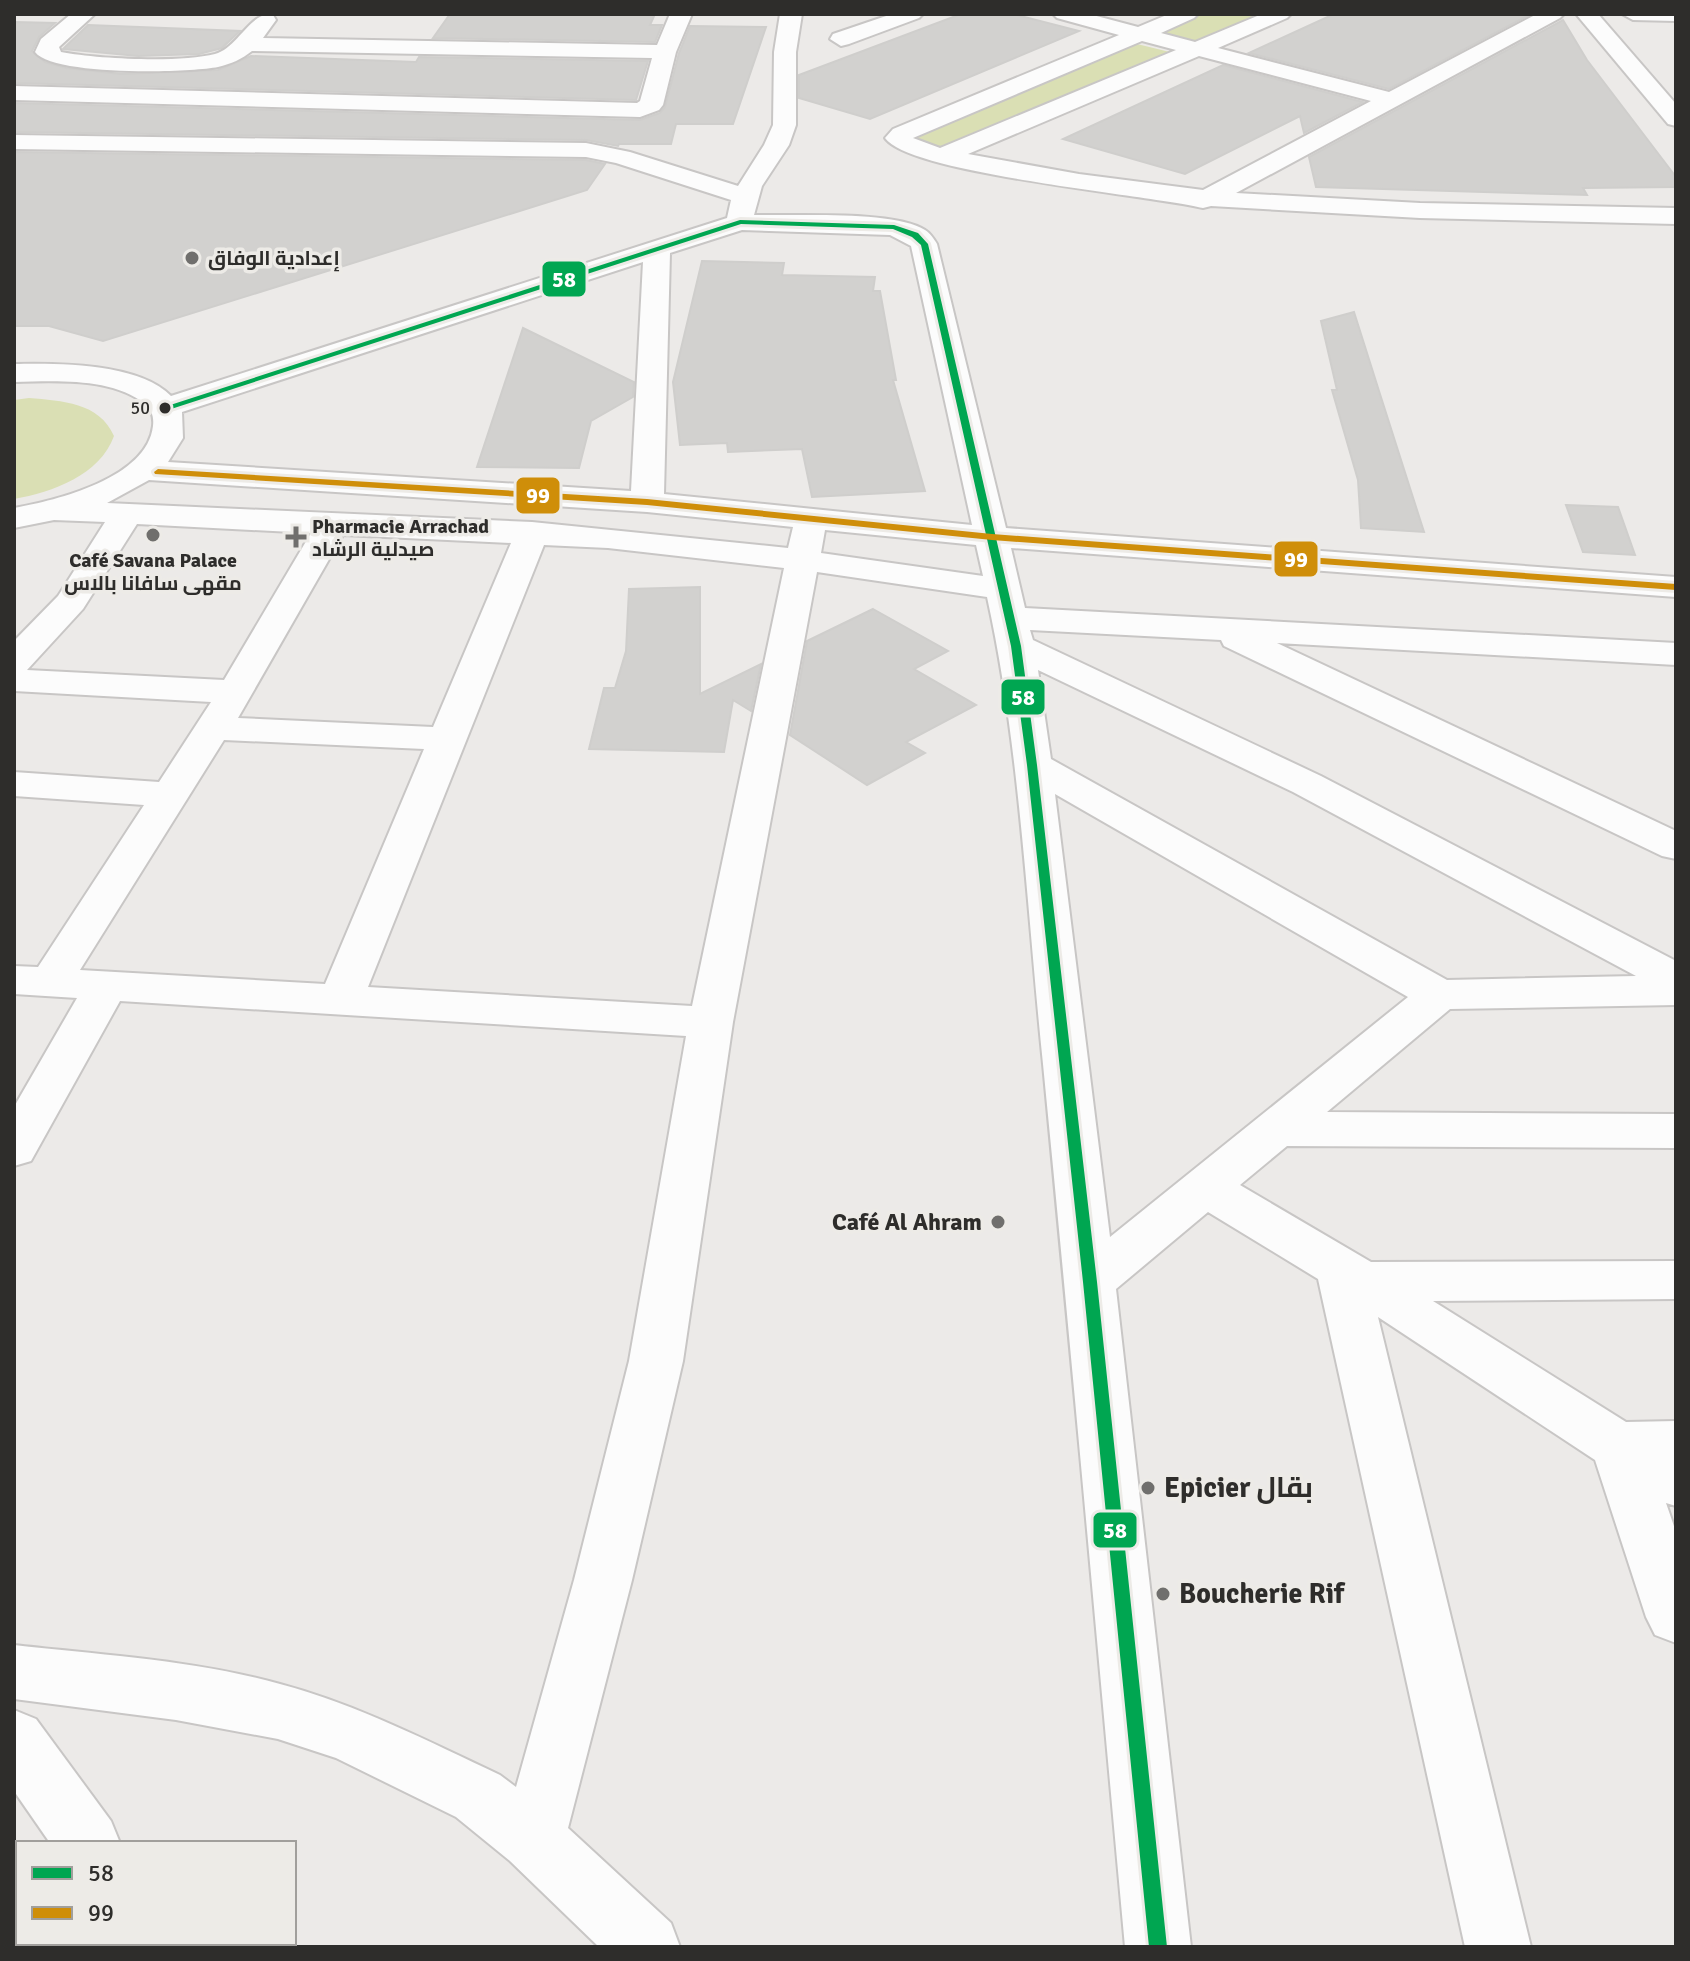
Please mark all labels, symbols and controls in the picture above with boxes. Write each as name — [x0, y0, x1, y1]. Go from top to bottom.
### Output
place label: إعدادية الوفاق — [208, 246, 340, 272]
marker: إعدادية الوفاق — [183, 249, 201, 267]
line badge: 58 — [541, 260, 587, 298]
text: 58 — [552, 266, 576, 293]
place label: 50 — [131, 397, 150, 419]
marker: 50 — [157, 400, 173, 416]
line badge: 99 — [515, 476, 561, 515]
text: 99 — [526, 482, 550, 509]
place label: Pharmacie Arrachad صيدلية الرشاد — [312, 514, 489, 562]
marker: Café Savana Palace مقهى سافانا بالاس — [144, 526, 162, 544]
marker: Pharmacie Arrachad صيدلية الرشاد — [287, 528, 305, 546]
line badge: 99 — [1273, 540, 1319, 578]
text: 99 — [1284, 546, 1308, 573]
place label: Café Savana Palace مقهى سافانا بالاس — [64, 548, 242, 596]
line badge: 58 — [1000, 678, 1046, 716]
text: 58 — [1011, 684, 1035, 711]
place label: Café Al Ahram — [832, 1207, 982, 1237]
marker: Café Al Ahram — [989, 1213, 1007, 1231]
place label: Epicier بقال — [1164, 1471, 1313, 1505]
marker: Epicier بقال — [1139, 1479, 1157, 1497]
line badge: 58 — [1092, 1511, 1138, 1549]
text: 58 — [1103, 1517, 1127, 1544]
place label: Boucherie Rif — [1179, 1577, 1346, 1611]
marker: Boucherie Rif — [1154, 1585, 1172, 1603]
legend — [16, 1841, 296, 1945]
text: 58 — [88, 1858, 114, 1888]
text: 99 — [88, 1898, 114, 1928]

